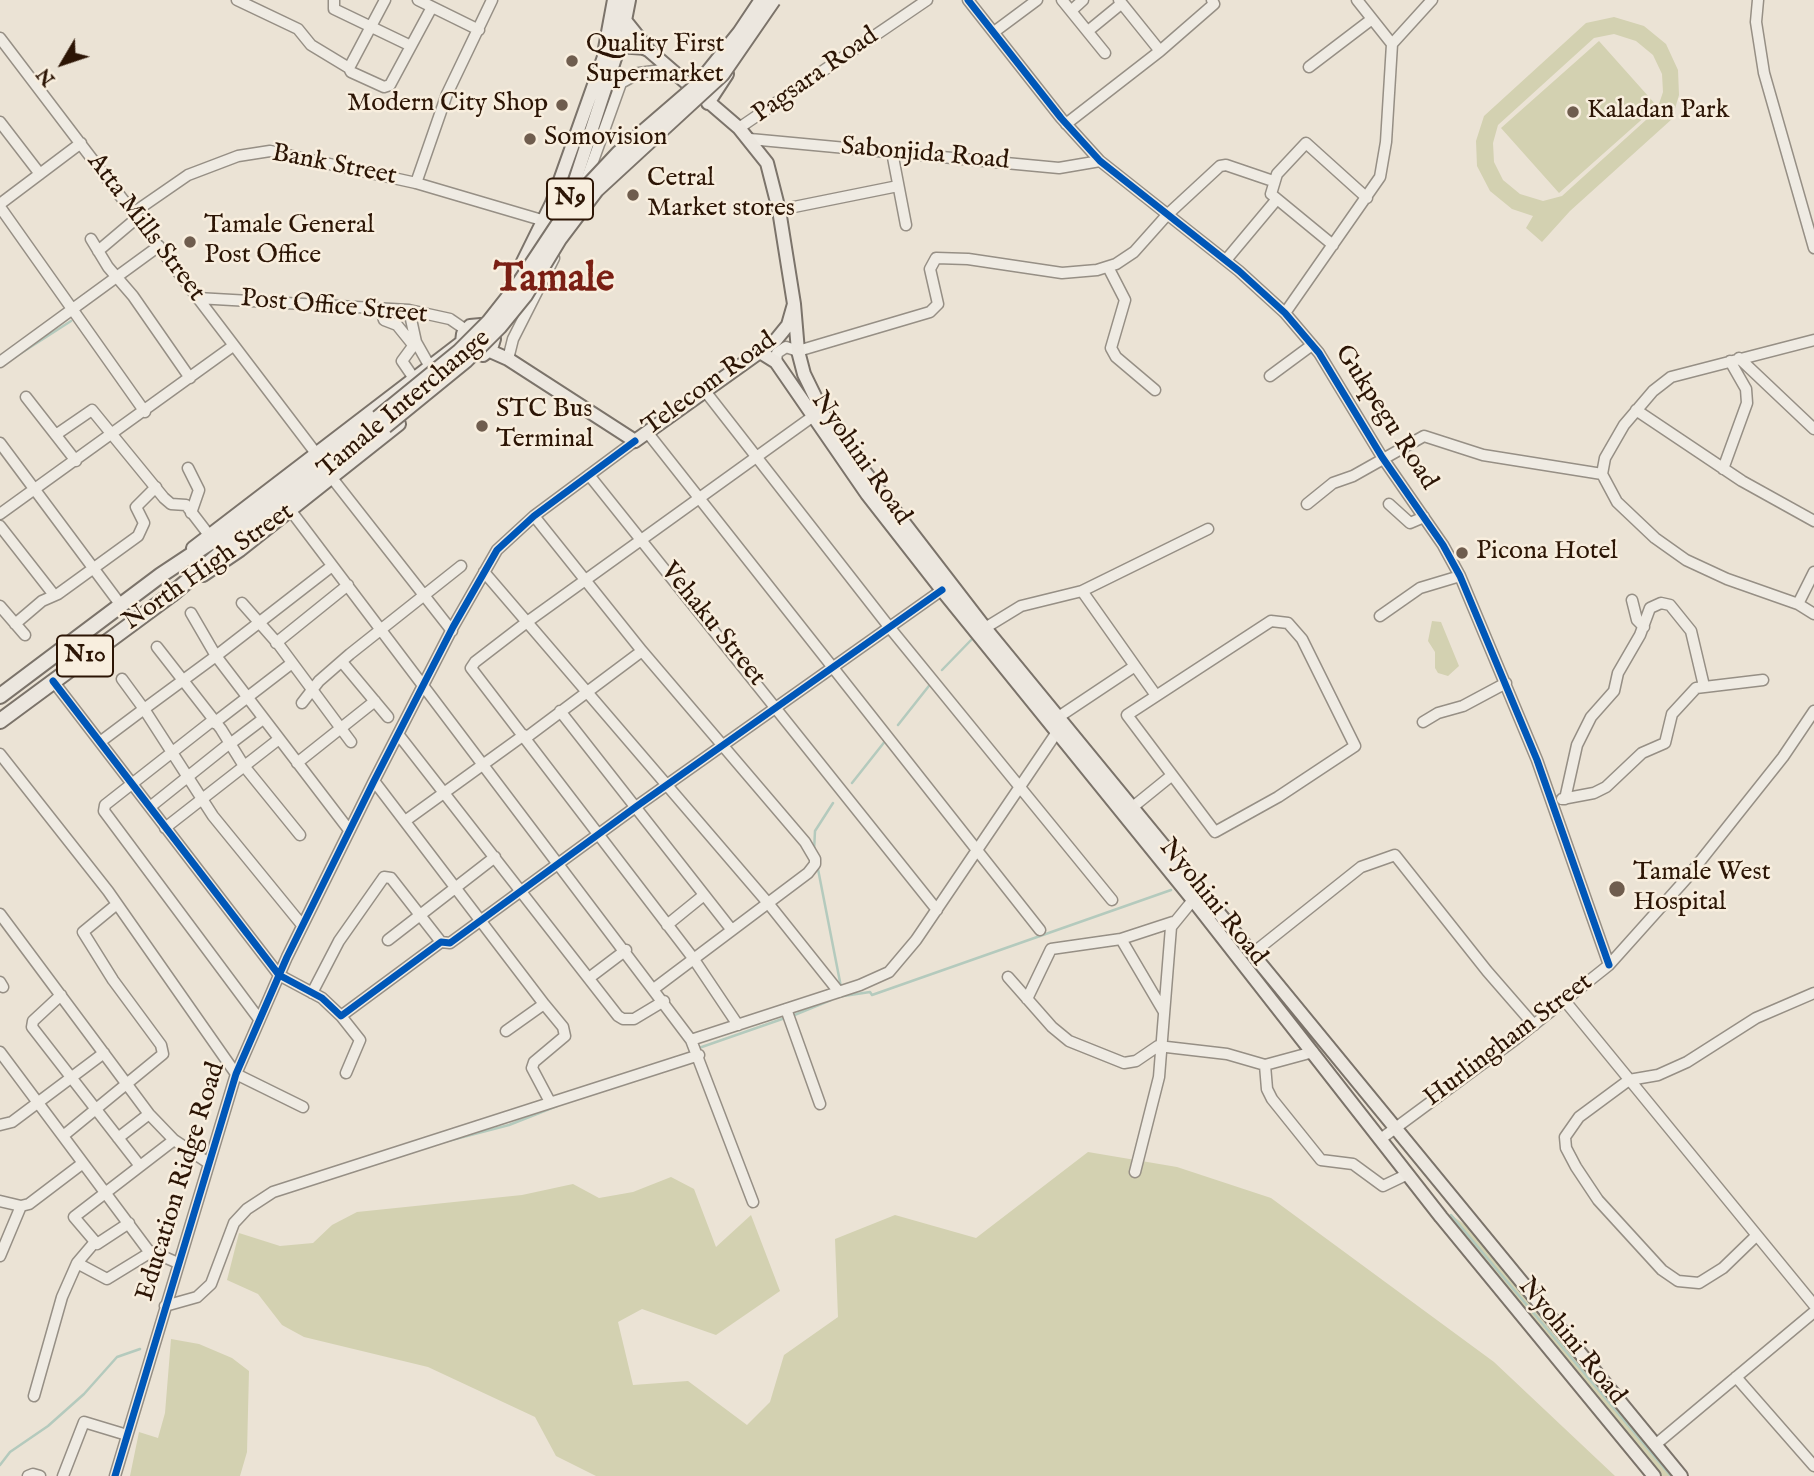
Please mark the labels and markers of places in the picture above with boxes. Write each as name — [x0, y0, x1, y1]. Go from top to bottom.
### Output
place label: Quality First Supermarket — [586, 30, 724, 92]
marker: Quality First Supermarket — [564, 53, 580, 69]
place label: Modern City Shop — [347, 89, 548, 121]
place label: Kaladan Park — [1587, 96, 1729, 128]
marker: Modern City Shop — [554, 97, 570, 113]
marker: Kaladan Park — [1565, 104, 1581, 120]
place label: Somovision — [544, 123, 667, 155]
marker: Somovision — [522, 131, 538, 147]
place label: Cetral Market stores — [647, 164, 795, 226]
marker: Cetral Market stores — [625, 187, 641, 203]
place label: Tamale General Post Office — [204, 211, 374, 272]
marker: Tamale General Post Office — [182, 234, 198, 250]
place label: STC Bus Terminal — [496, 395, 593, 457]
marker: STC Bus Terminal — [474, 418, 490, 434]
place label: Picona Hotel — [1476, 537, 1618, 569]
marker: Picona Hotel — [1454, 545, 1470, 561]
place label: Tamale West Hospital — [1633, 858, 1771, 920]
marker: Tamale West Hospital — [1607, 879, 1627, 899]

